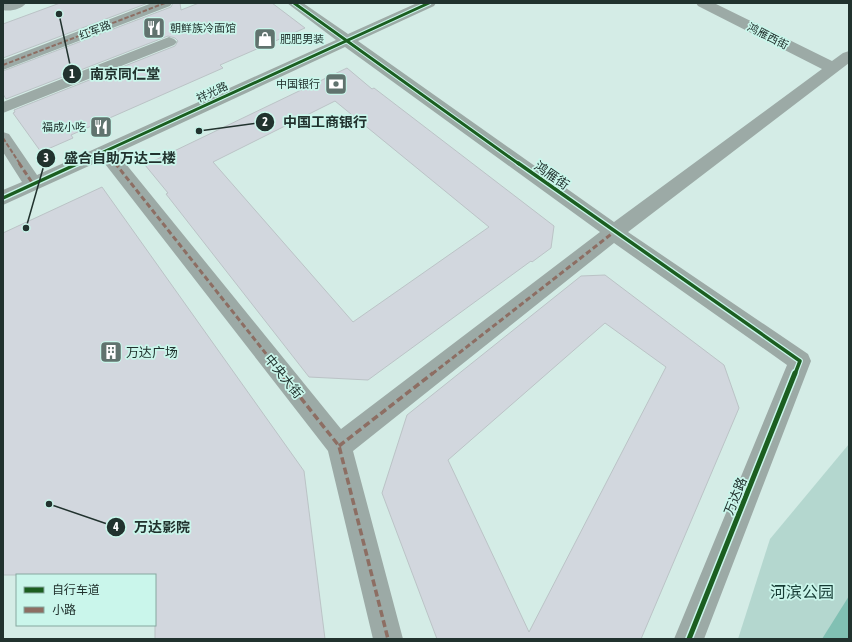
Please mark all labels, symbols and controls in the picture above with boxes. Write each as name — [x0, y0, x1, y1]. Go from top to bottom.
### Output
restaurant icon: 朝鲜族冷面馆 — [141, 15, 167, 41]
street label: 红军路 — [77, 18, 113, 42]
street label: 鸿雁西街 — [746, 21, 790, 51]
place label: 朝鲜族冷面馆 — [170, 22, 236, 34]
shop icon: 肥肥男装 — [252, 26, 278, 52]
place label: 肥肥男装 — [280, 33, 324, 45]
callout: 南京同仁堂 — [62, 61, 168, 87]
text: 南京同仁堂 — [90, 66, 160, 82]
text: 1 — [69, 67, 75, 81]
bank icon: 中国银行 — [323, 71, 349, 97]
place label: 中国银行 — [276, 78, 320, 90]
street label: 祥光路 — [195, 80, 229, 104]
callout: 中国工商银行 — [255, 109, 375, 135]
restaurant icon: 福成小吃 — [88, 114, 114, 140]
text: 中国工商银行 — [283, 114, 367, 130]
text: 2 — [262, 115, 268, 129]
place label: 福成小吃 — [42, 121, 86, 133]
callout: 盛合自助万达二楼 — [36, 145, 184, 171]
text: 盛合自助万达二楼 — [64, 150, 176, 166]
text: 3 — [43, 151, 49, 165]
street label: 鸿雁街 — [531, 158, 572, 193]
building icon: 万达广场 — [98, 339, 124, 365]
place label: 万达广场 — [126, 345, 178, 360]
street label: 中央大街 — [261, 351, 306, 401]
street label: 万达路 — [721, 475, 750, 517]
callout: 万达影院 — [106, 514, 198, 540]
text: 万达影院 — [134, 519, 190, 535]
text: 4 — [112, 520, 119, 534]
legend — [16, 574, 156, 626]
text: 自行车道 — [52, 583, 100, 597]
park label: 河滨公园 — [770, 583, 834, 601]
text: 小路 — [52, 603, 76, 617]

